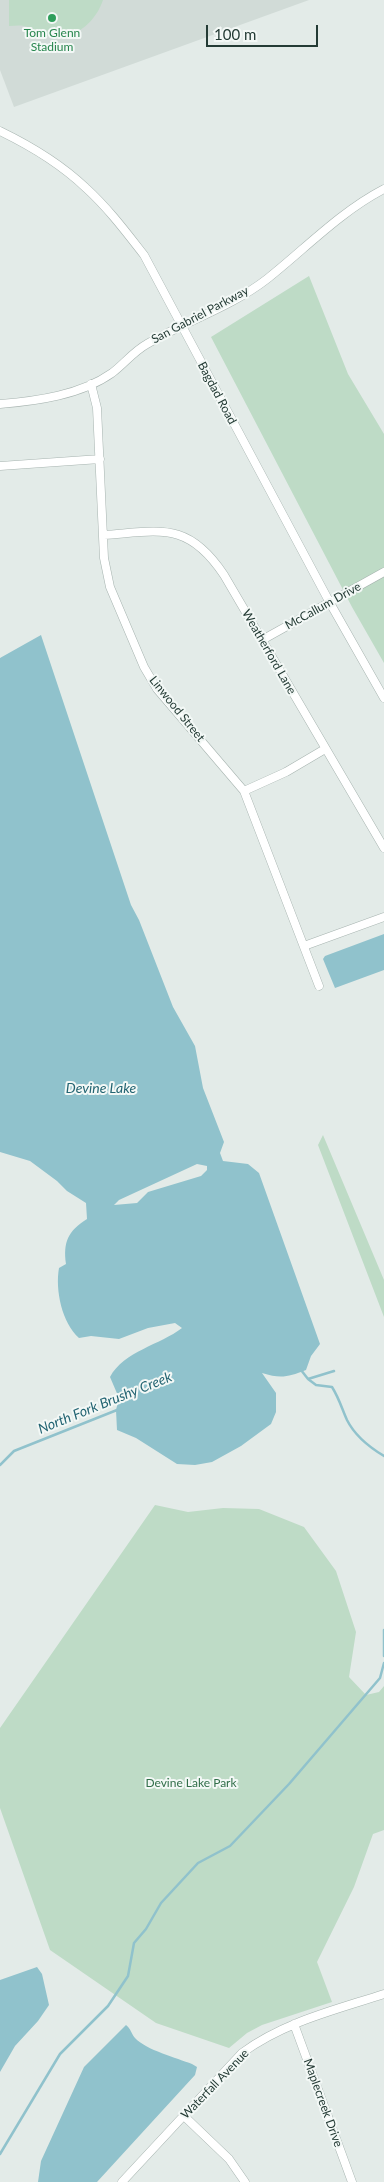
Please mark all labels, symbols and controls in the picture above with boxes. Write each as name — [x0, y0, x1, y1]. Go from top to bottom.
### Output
marker: Tom Glenn Stadium — [46, 12, 58, 24]
scale bar — [209, 15, 322, 47]
text: 100 m — [214, 25, 256, 43]
place label: Tom Glenn Stadium — [24, 26, 80, 54]
street label: San Gabriel Parkway — [149, 283, 251, 347]
street label: Bagdad Road — [194, 359, 240, 427]
street label: McCallum Drive — [283, 579, 363, 633]
street label: Weatherford Lane — [239, 607, 299, 697]
street label: Linwood Street — [146, 673, 208, 745]
water label: Devine Lake — [66, 1080, 136, 1096]
water label: North Fork Brushy Creek — [36, 1368, 174, 1438]
park label: Devine Lake Park — [145, 1776, 237, 1790]
street label: Waterfall Avenue — [178, 2046, 252, 2122]
street label: Maplecreek Drive — [300, 2057, 346, 2149]

